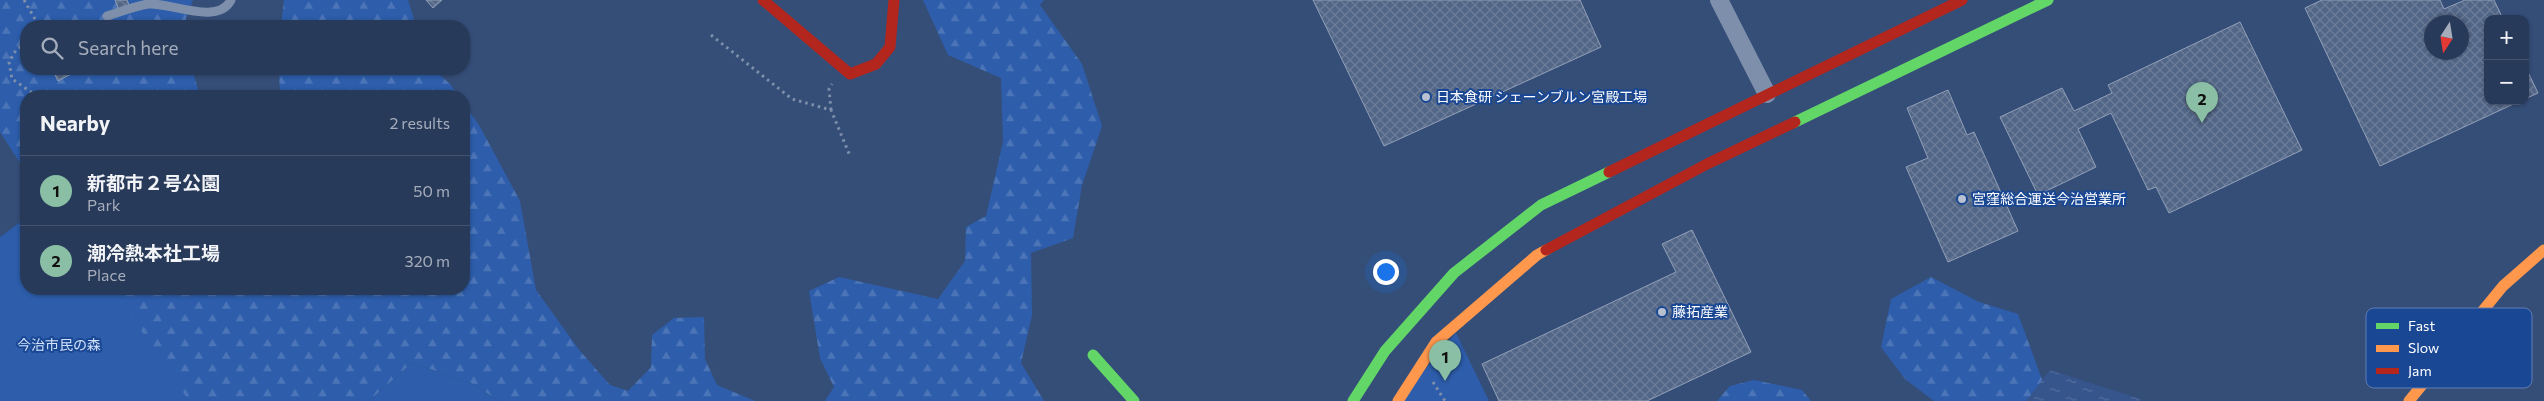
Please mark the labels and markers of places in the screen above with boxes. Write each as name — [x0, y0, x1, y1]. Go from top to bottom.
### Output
pin: 2 — [2186, 82, 2218, 123]
place label: 日本食研 シェーンブルン宮殿工場 — [1436, 88, 1647, 105]
marker: 日本食研 シェーンブルン宮殿工場 — [1420, 91, 1432, 103]
place label: 宮窪総合運送今治営業所 — [1972, 190, 2126, 207]
marker: 宮窪総合運送今治営業所 — [1956, 193, 1968, 205]
place label: 藤拓産業 — [1672, 303, 1728, 320]
marker: 藤拓産業 — [1656, 306, 1668, 318]
pin: 1 — [1429, 340, 1461, 381]

